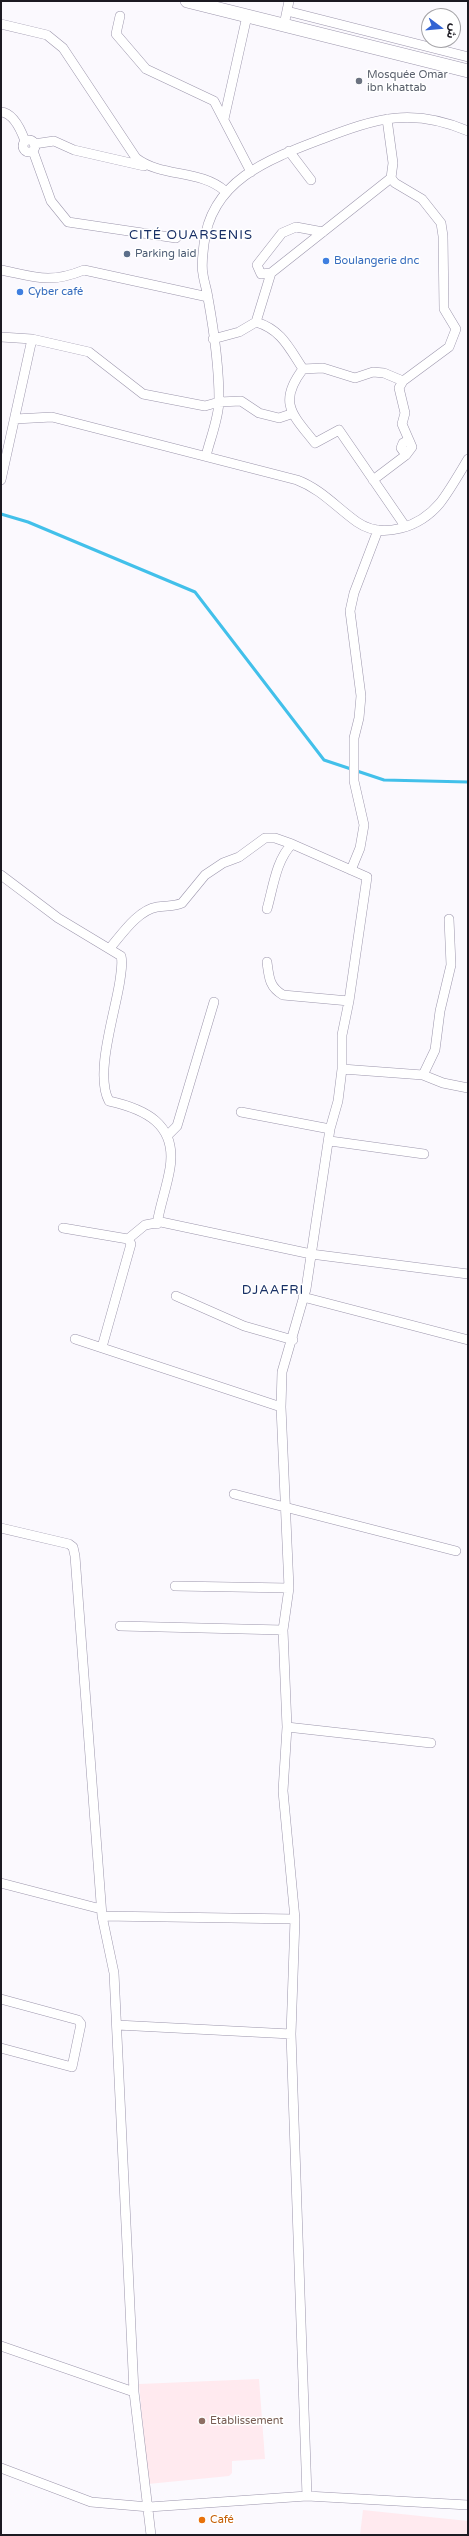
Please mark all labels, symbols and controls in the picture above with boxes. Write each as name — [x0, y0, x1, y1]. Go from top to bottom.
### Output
north arrow — [421, 8, 461, 48]
text: ش — [444, 22, 460, 40]
place label: Mosquée Omar ibn khattab — [367, 68, 448, 94]
marker: Mosquée Omar ibn khattab — [354, 76, 364, 86]
district label: CITÉ OUARSENIS — [129, 228, 253, 244]
place label: Parking laid — [135, 247, 196, 261]
marker: Parking laid — [122, 249, 132, 259]
place label: Boulangerie dnc — [334, 254, 419, 268]
marker: Boulangerie dnc — [321, 256, 331, 266]
place label: Cyber café — [28, 285, 83, 299]
marker: Cyber café — [15, 287, 25, 297]
district label: DJAAFRI — [242, 1283, 304, 1299]
place label: Etablissement — [210, 2414, 284, 2428]
marker: Etablissement — [197, 2416, 207, 2426]
place label: Café — [210, 2513, 234, 2527]
marker: Café — [197, 2515, 207, 2525]

